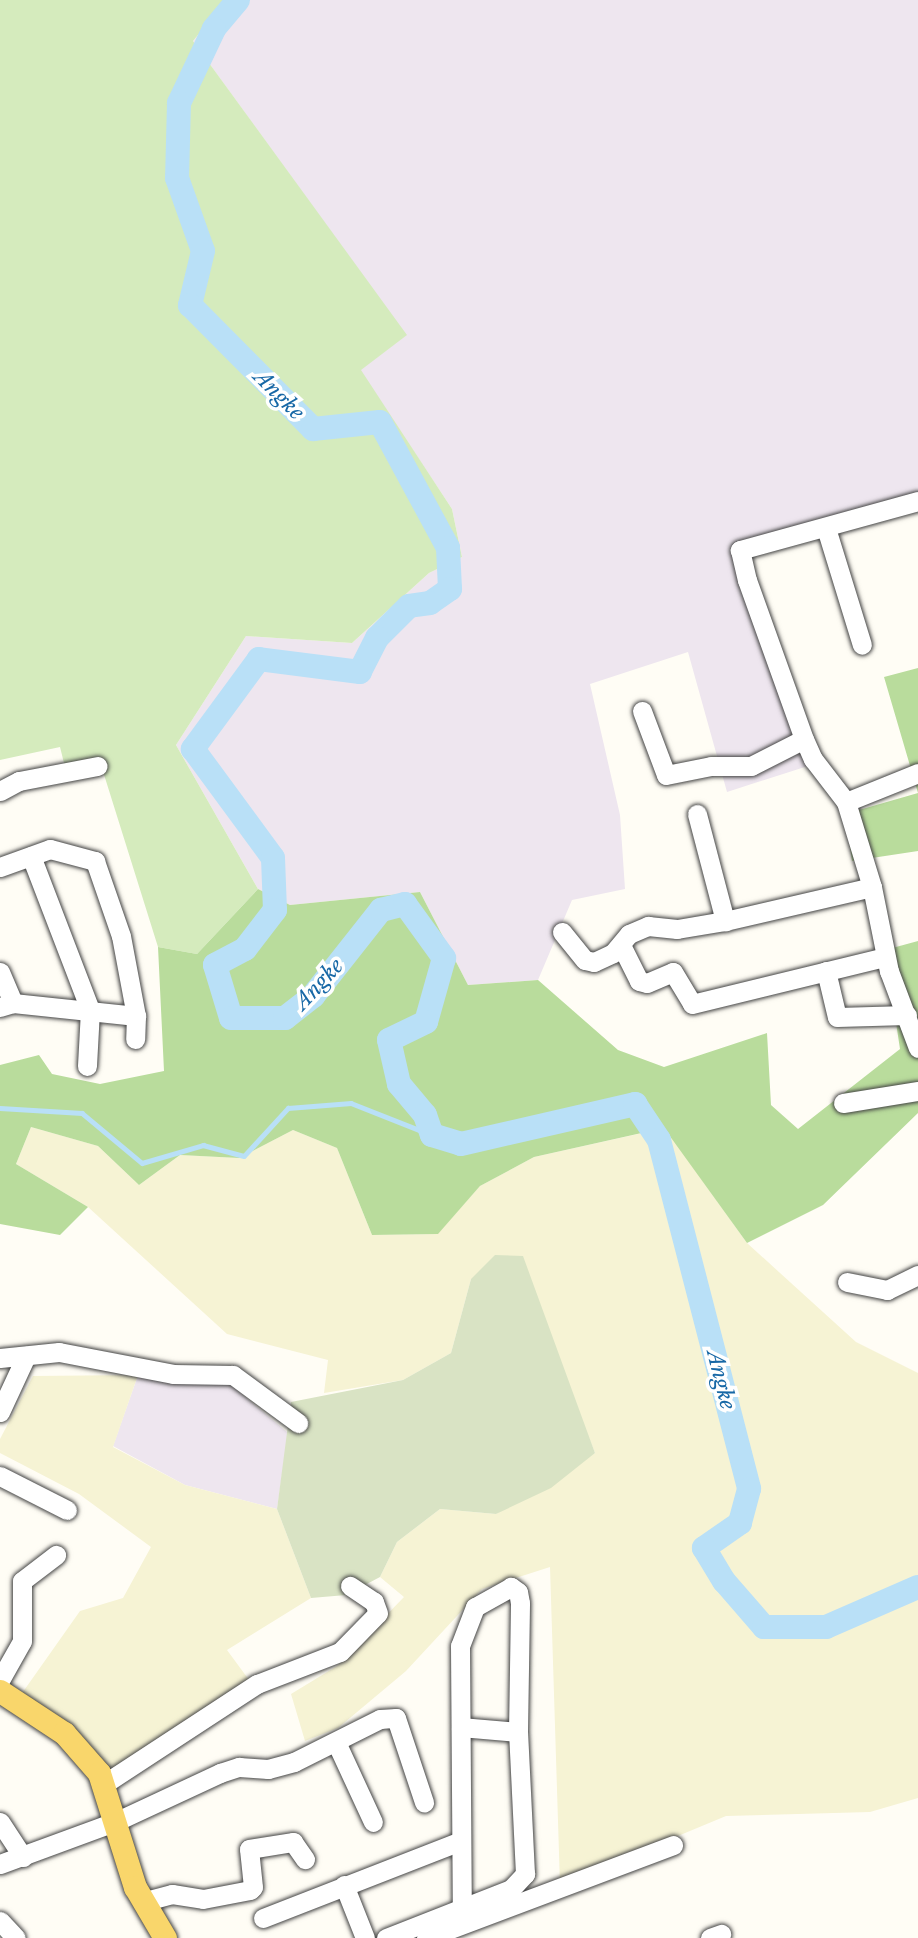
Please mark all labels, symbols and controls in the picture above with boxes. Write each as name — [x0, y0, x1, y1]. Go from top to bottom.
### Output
water label: Angke — [249, 365, 309, 425]
water label: Angke — [289, 953, 349, 1015]
water label: Angke — [701, 1348, 741, 1412]

